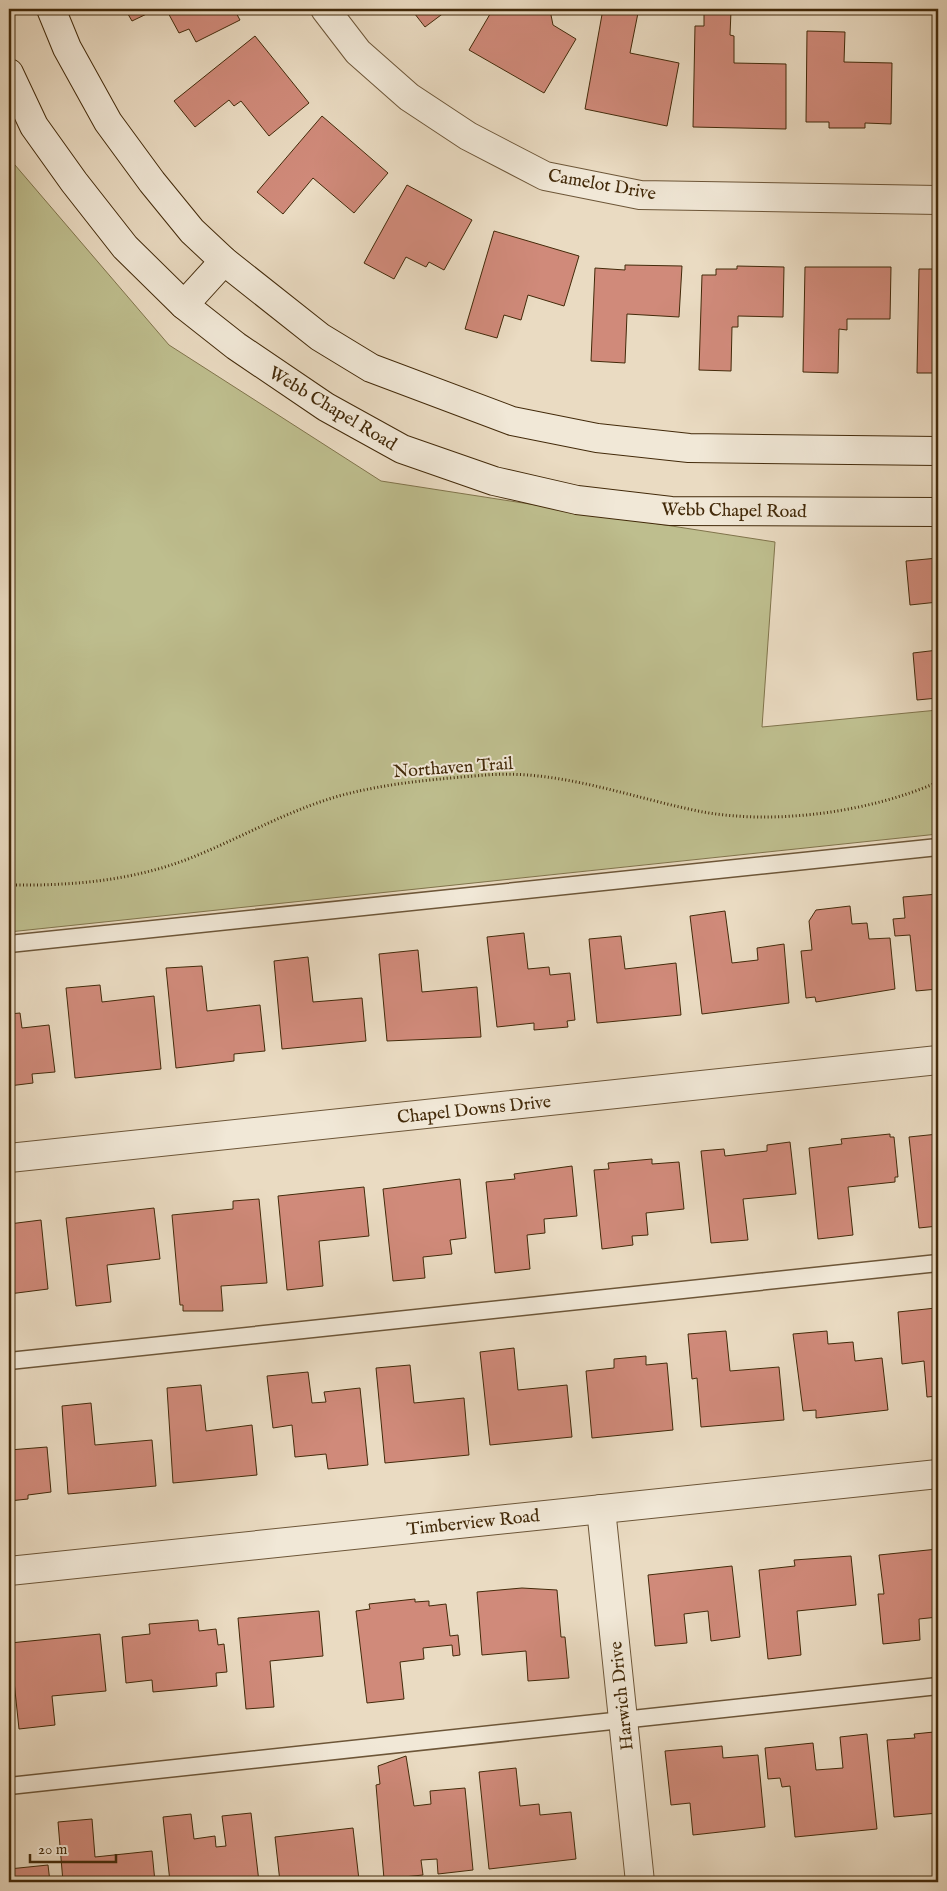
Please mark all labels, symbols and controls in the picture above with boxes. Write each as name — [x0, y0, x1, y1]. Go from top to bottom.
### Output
street label: Camelot Drive — [546, 165, 658, 206]
street label: Webb Chapel Road — [264, 362, 401, 457]
street label: Webb Chapel Road — [661, 499, 807, 524]
street label: Northaven Trail — [392, 753, 514, 784]
street label: Chapel Downs Drive — [396, 1091, 552, 1130]
street label: Timberview Road — [405, 1505, 541, 1542]
street label: Harwich Drive — [605, 1640, 640, 1752]
scale bar — [30, 1831, 116, 1863]
text: 20 m — [38, 1840, 68, 1859]

